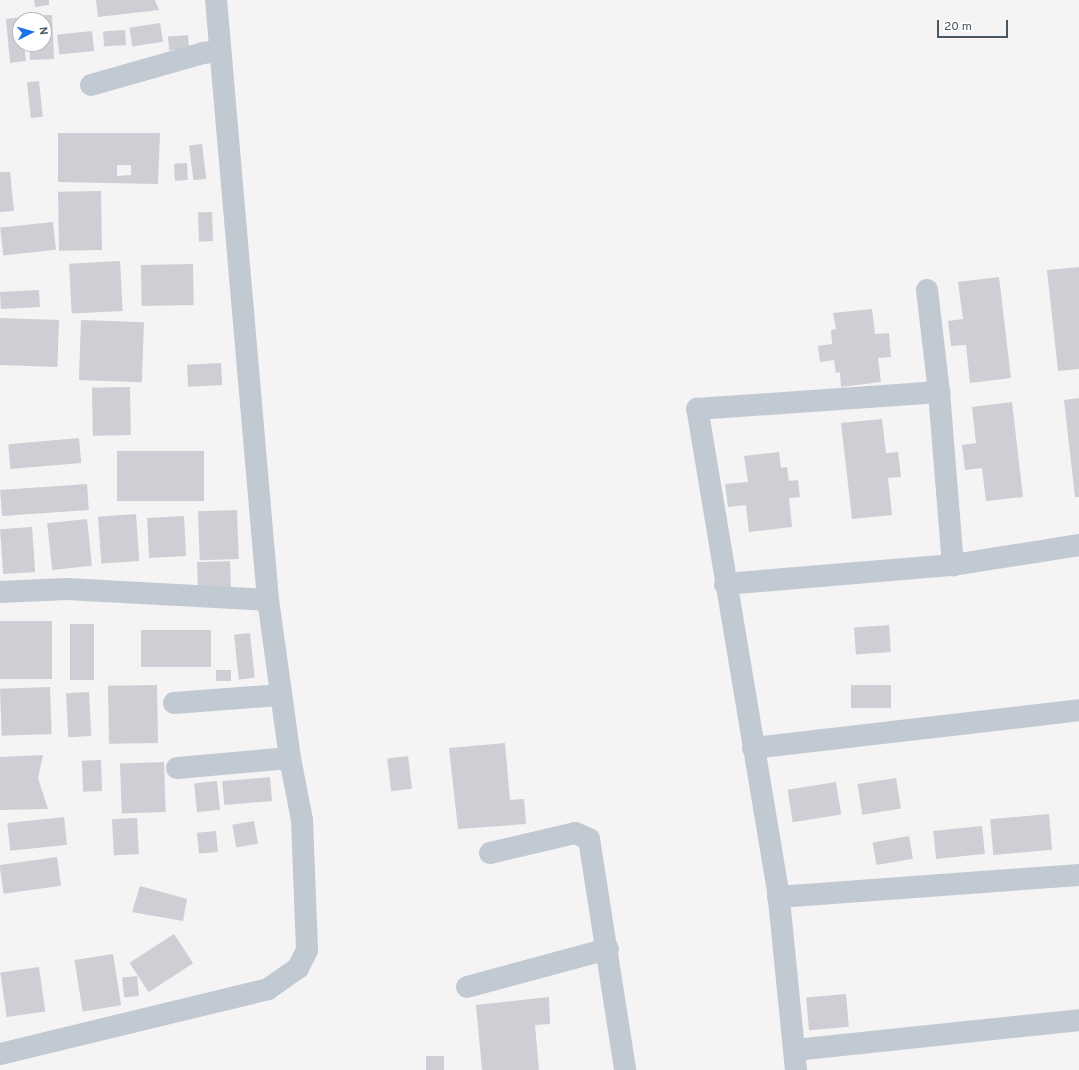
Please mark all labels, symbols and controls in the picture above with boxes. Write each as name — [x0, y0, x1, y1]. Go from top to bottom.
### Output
north arrow — [12, 12, 52, 52]
scale bar — [939, 12, 1010, 38]
text: 20 m — [944, 19, 972, 35]
text: N — [36, 26, 50, 36]

